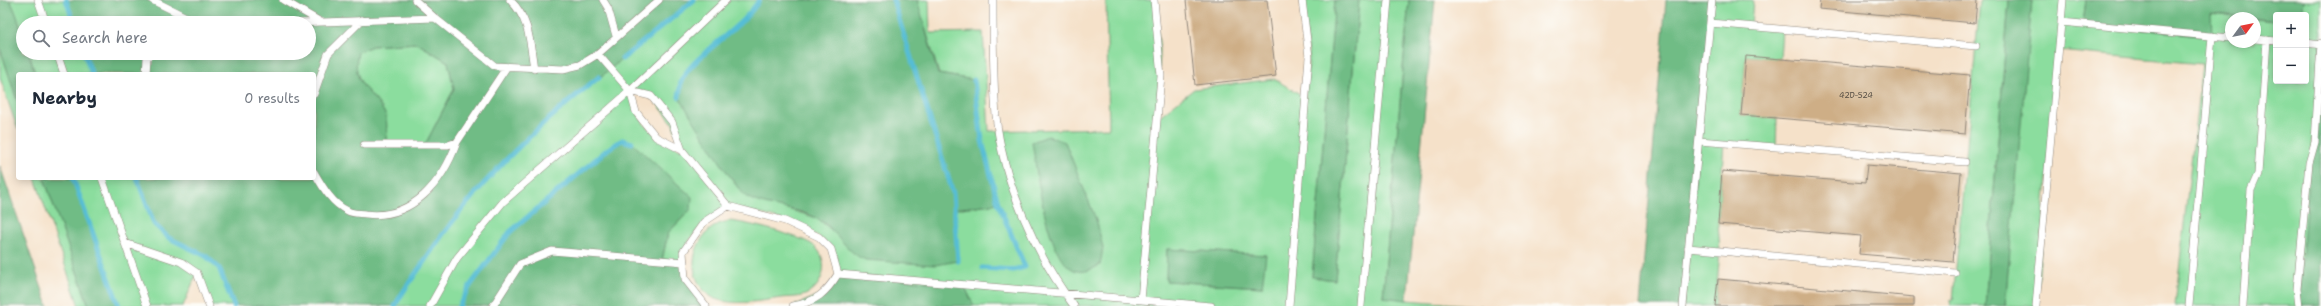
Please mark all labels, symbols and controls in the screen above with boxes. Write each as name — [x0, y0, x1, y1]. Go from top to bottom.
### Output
north arrow — [2225, 12, 2261, 48]
map controls — [2273, 12, 2309, 84]
button: + — [2273, 12, 2309, 48]
search box — [16, 16, 316, 60]
icon: search — [30, 27, 52, 49]
text: Search here — [62, 28, 148, 48]
button: − — [2273, 48, 2309, 84]
text: Nearby — [32, 87, 97, 109]
text: 0 results — [244, 90, 300, 107]
house number: 42D-524 — [1839, 90, 1873, 101]

